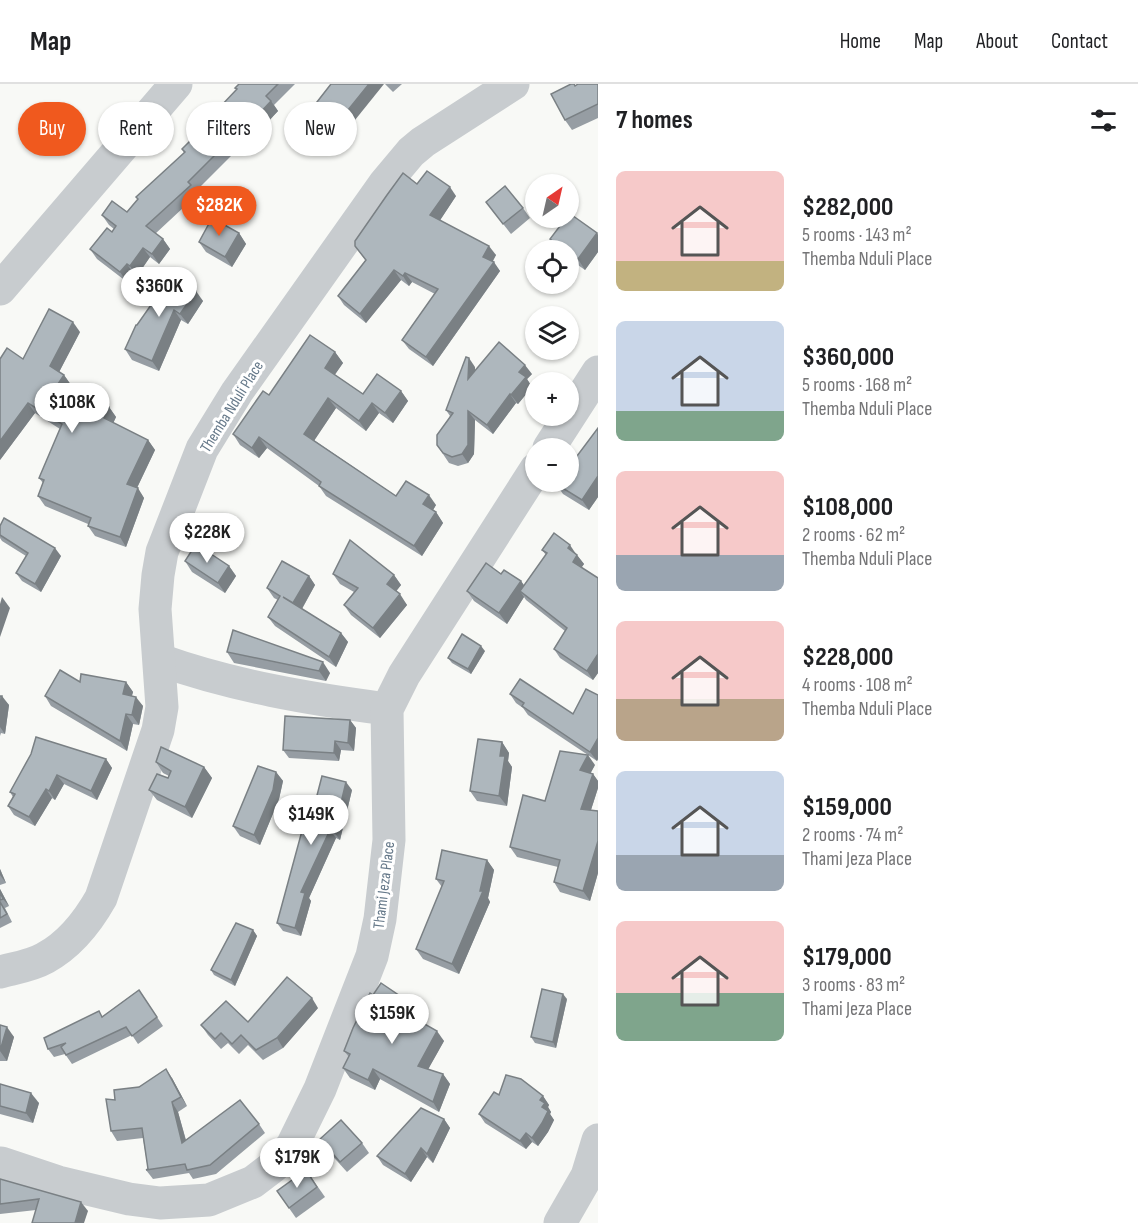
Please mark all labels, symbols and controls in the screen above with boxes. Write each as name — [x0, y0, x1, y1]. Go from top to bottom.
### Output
text: Map — [30, 25, 71, 58]
text: Home — [840, 29, 881, 54]
text: Map — [914, 29, 943, 54]
text: About — [976, 29, 1018, 54]
text: Contact — [1051, 29, 1108, 54]
chip: Buy — [18, 102, 86, 156]
chip: Rent — [98, 102, 174, 156]
chip: Filters — [186, 102, 272, 156]
chip: New — [284, 102, 357, 156]
icon: filters — [1087, 104, 1120, 137]
text: 7 homes — [616, 105, 693, 136]
north arrow — [525, 174, 579, 228]
map controls — [525, 174, 579, 492]
pin: $282K — [177, 186, 261, 237]
text: $282,000 — [802, 192, 893, 223]
text: $282K — [195, 193, 243, 217]
icon: home — [664, 195, 736, 267]
text: 5 rooms · 143 m² — [802, 223, 912, 247]
button: locate — [525, 240, 579, 294]
text: Themba Nduli Place — [802, 247, 932, 271]
pin: $360K — [117, 267, 201, 318]
text: $360K — [135, 274, 183, 298]
button: layers — [525, 306, 579, 360]
text: $360,000 — [802, 342, 894, 373]
icon: home — [664, 345, 736, 417]
street label: Themba Nduli Place — [197, 358, 268, 456]
button: + — [525, 372, 579, 426]
text: 5 rooms · 168 m² — [802, 373, 912, 397]
pin: $108K — [30, 383, 114, 434]
text: $108K — [49, 390, 95, 414]
text: Themba Nduli Place — [802, 397, 932, 421]
button: − — [525, 438, 579, 492]
text: $108,000 — [802, 492, 893, 523]
icon: home — [664, 495, 736, 567]
pin: $228K — [165, 513, 249, 564]
text: $228K — [183, 520, 231, 544]
text: 2 rooms · 62 m² — [802, 523, 905, 547]
text: Themba Nduli Place — [802, 547, 932, 571]
text: $228,000 — [802, 642, 893, 673]
icon: home — [664, 645, 736, 717]
text: 4 rooms · 108 m² — [802, 673, 913, 697]
text: Themba Nduli Place — [802, 697, 932, 721]
text: $159,000 — [802, 792, 892, 823]
pin: $149K — [269, 795, 353, 846]
icon: home — [664, 795, 736, 867]
text: $149K — [288, 802, 334, 826]
text: 2 rooms · 74 m² — [802, 823, 903, 847]
street label: Thami Jeza Place — [370, 840, 399, 930]
text: Thami Jeza Place — [802, 847, 912, 871]
text: $179,000 — [802, 942, 892, 973]
icon: home — [664, 945, 736, 1017]
text: 3 rooms · 83 m² — [802, 973, 905, 997]
pin: $159K — [350, 994, 434, 1045]
text: Thami Jeza Place — [802, 997, 912, 1021]
text: $159K — [369, 1001, 415, 1025]
pin: $179K — [255, 1138, 339, 1189]
text: $179K — [274, 1145, 320, 1169]

